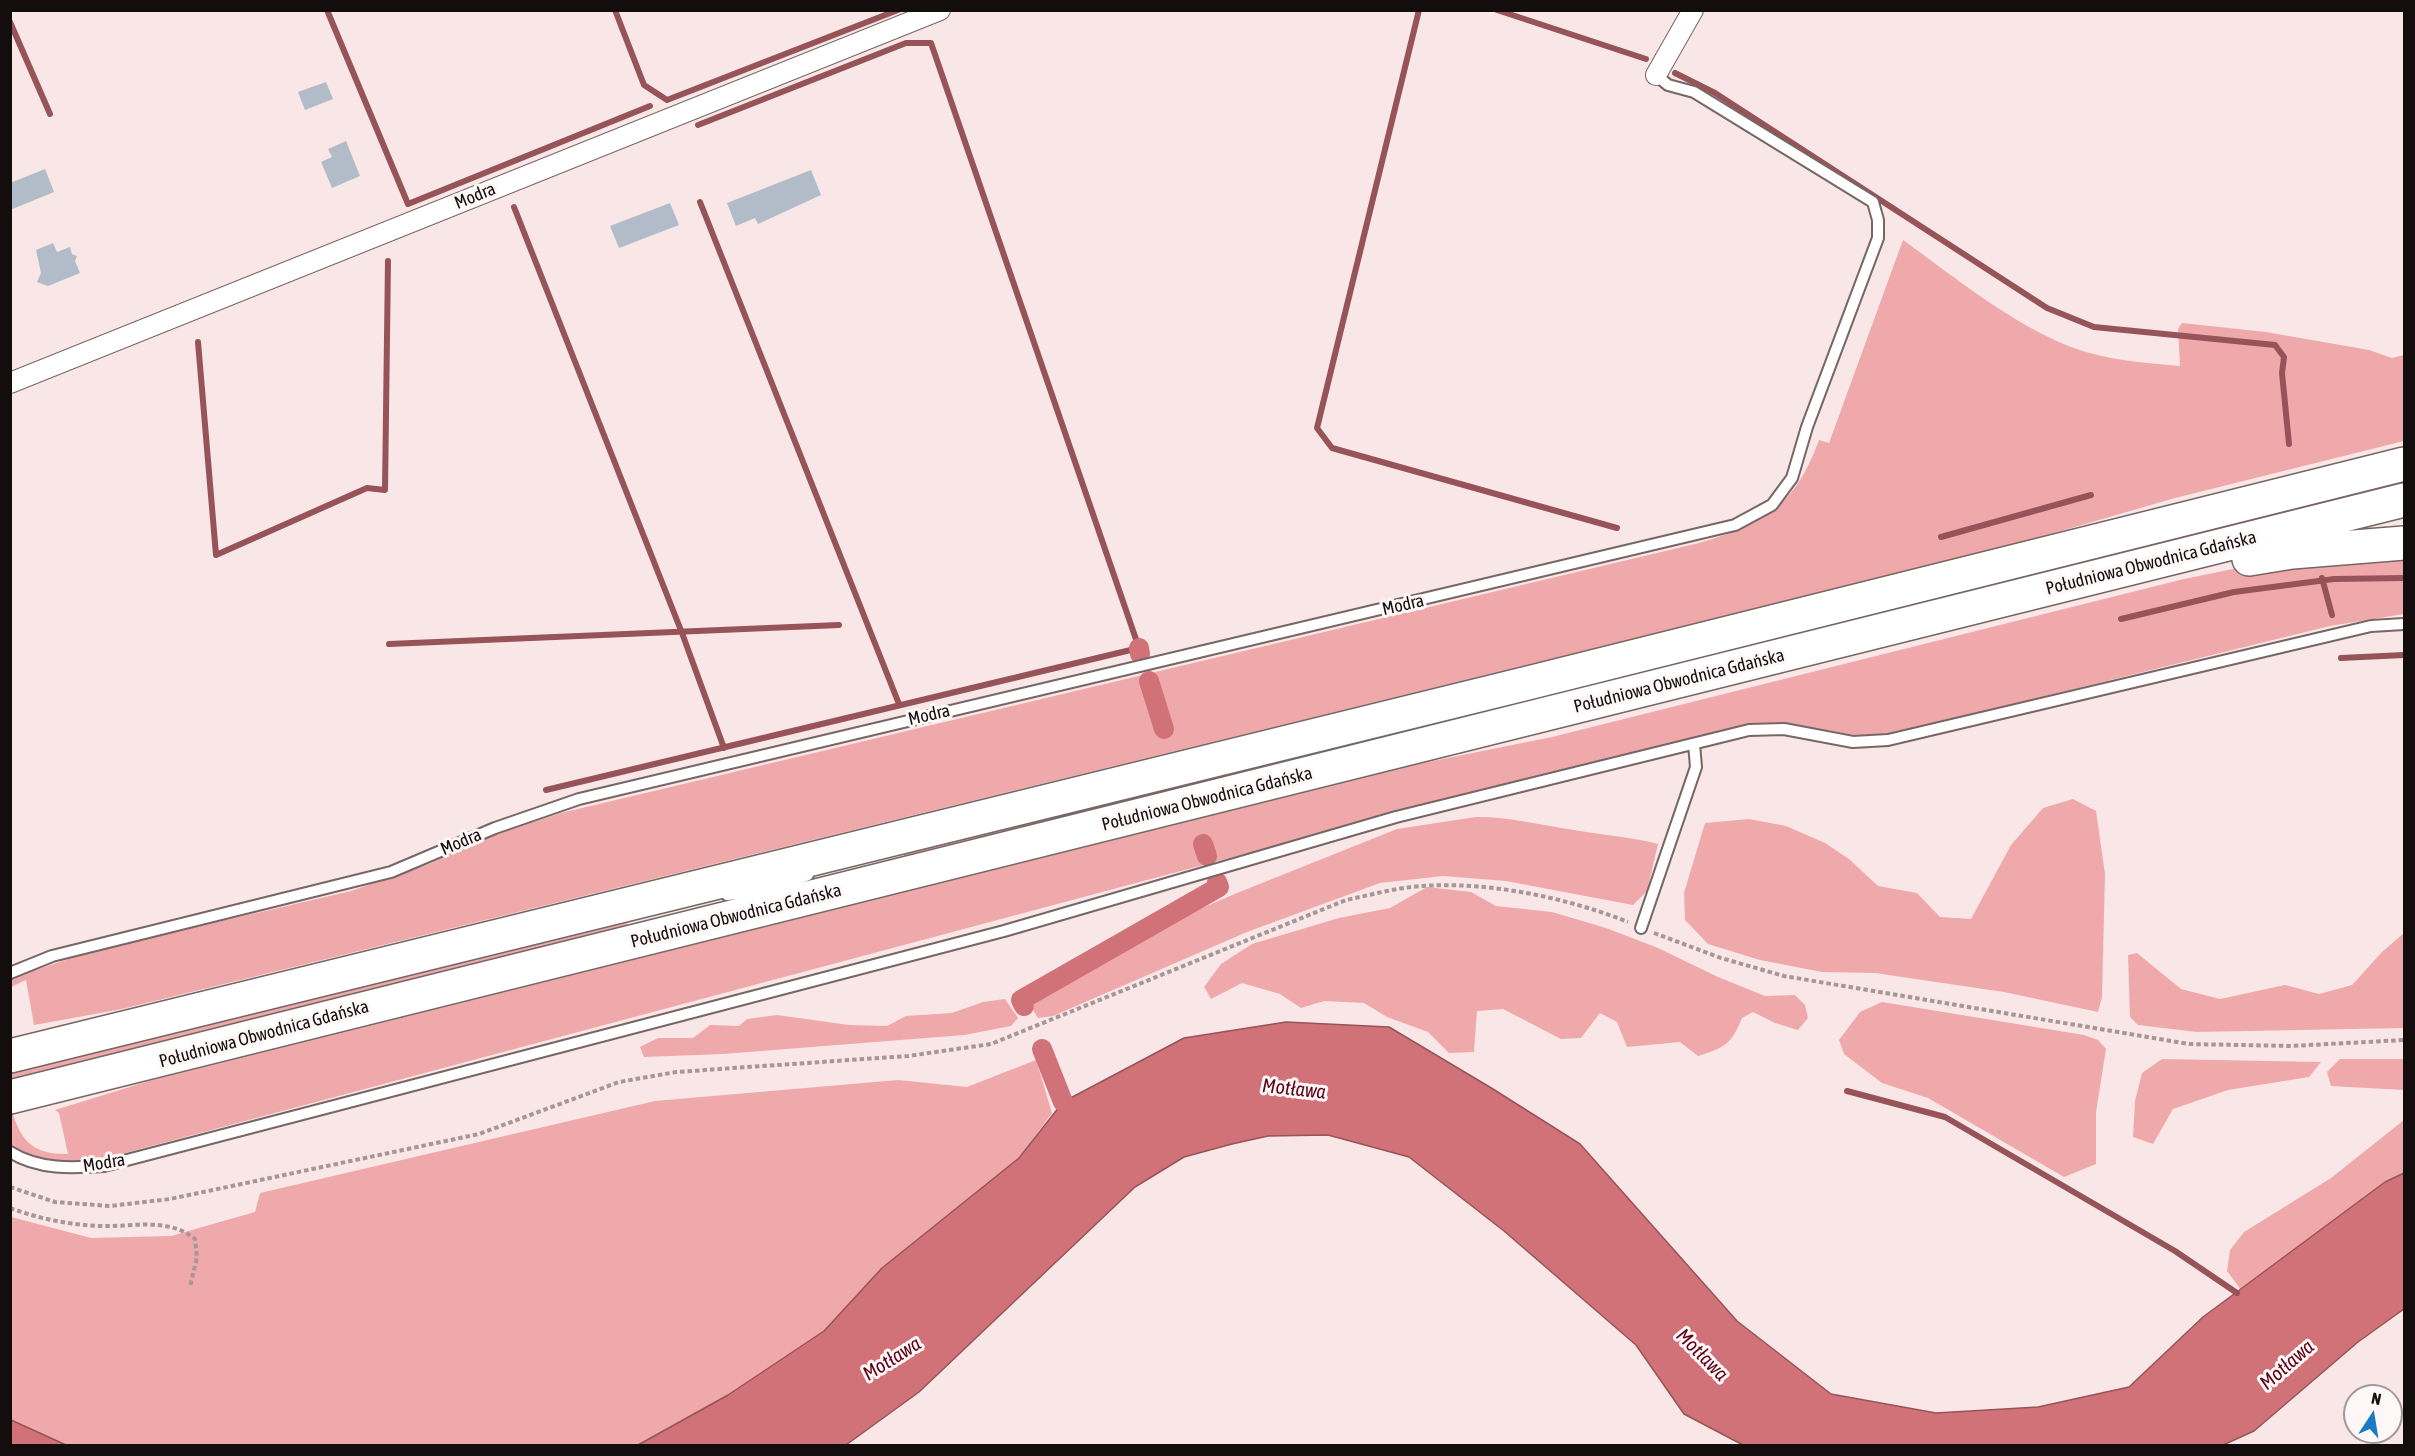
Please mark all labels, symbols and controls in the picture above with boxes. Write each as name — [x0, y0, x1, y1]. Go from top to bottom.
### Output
street label: Modra — [451, 178, 499, 214]
street label: Południowa Obwodnica Gdańska — [2043, 526, 2259, 600]
street label: Modra — [1380, 590, 1426, 620]
street label: Południowa Obwodnica Gdańska — [1571, 644, 1787, 718]
street label: Modra — [906, 700, 952, 730]
street label: Południowa Obwodnica Gdańska — [1099, 762, 1315, 836]
street label: Modra — [437, 824, 485, 860]
street label: Południowa Obwodnica Gdańska — [628, 879, 844, 953]
street label: Południowa Obwodnica Gdańska — [157, 996, 371, 1072]
water label: Motława — [1261, 1074, 1327, 1104]
street label: Modra — [81, 1149, 127, 1177]
water label: Motława — [1671, 1324, 1733, 1386]
water label: Motława — [859, 1332, 925, 1386]
water label: Motława — [2255, 1335, 2319, 1395]
north arrow — [2343, 1384, 2403, 1444]
text: N — [2370, 1389, 2383, 1408]

